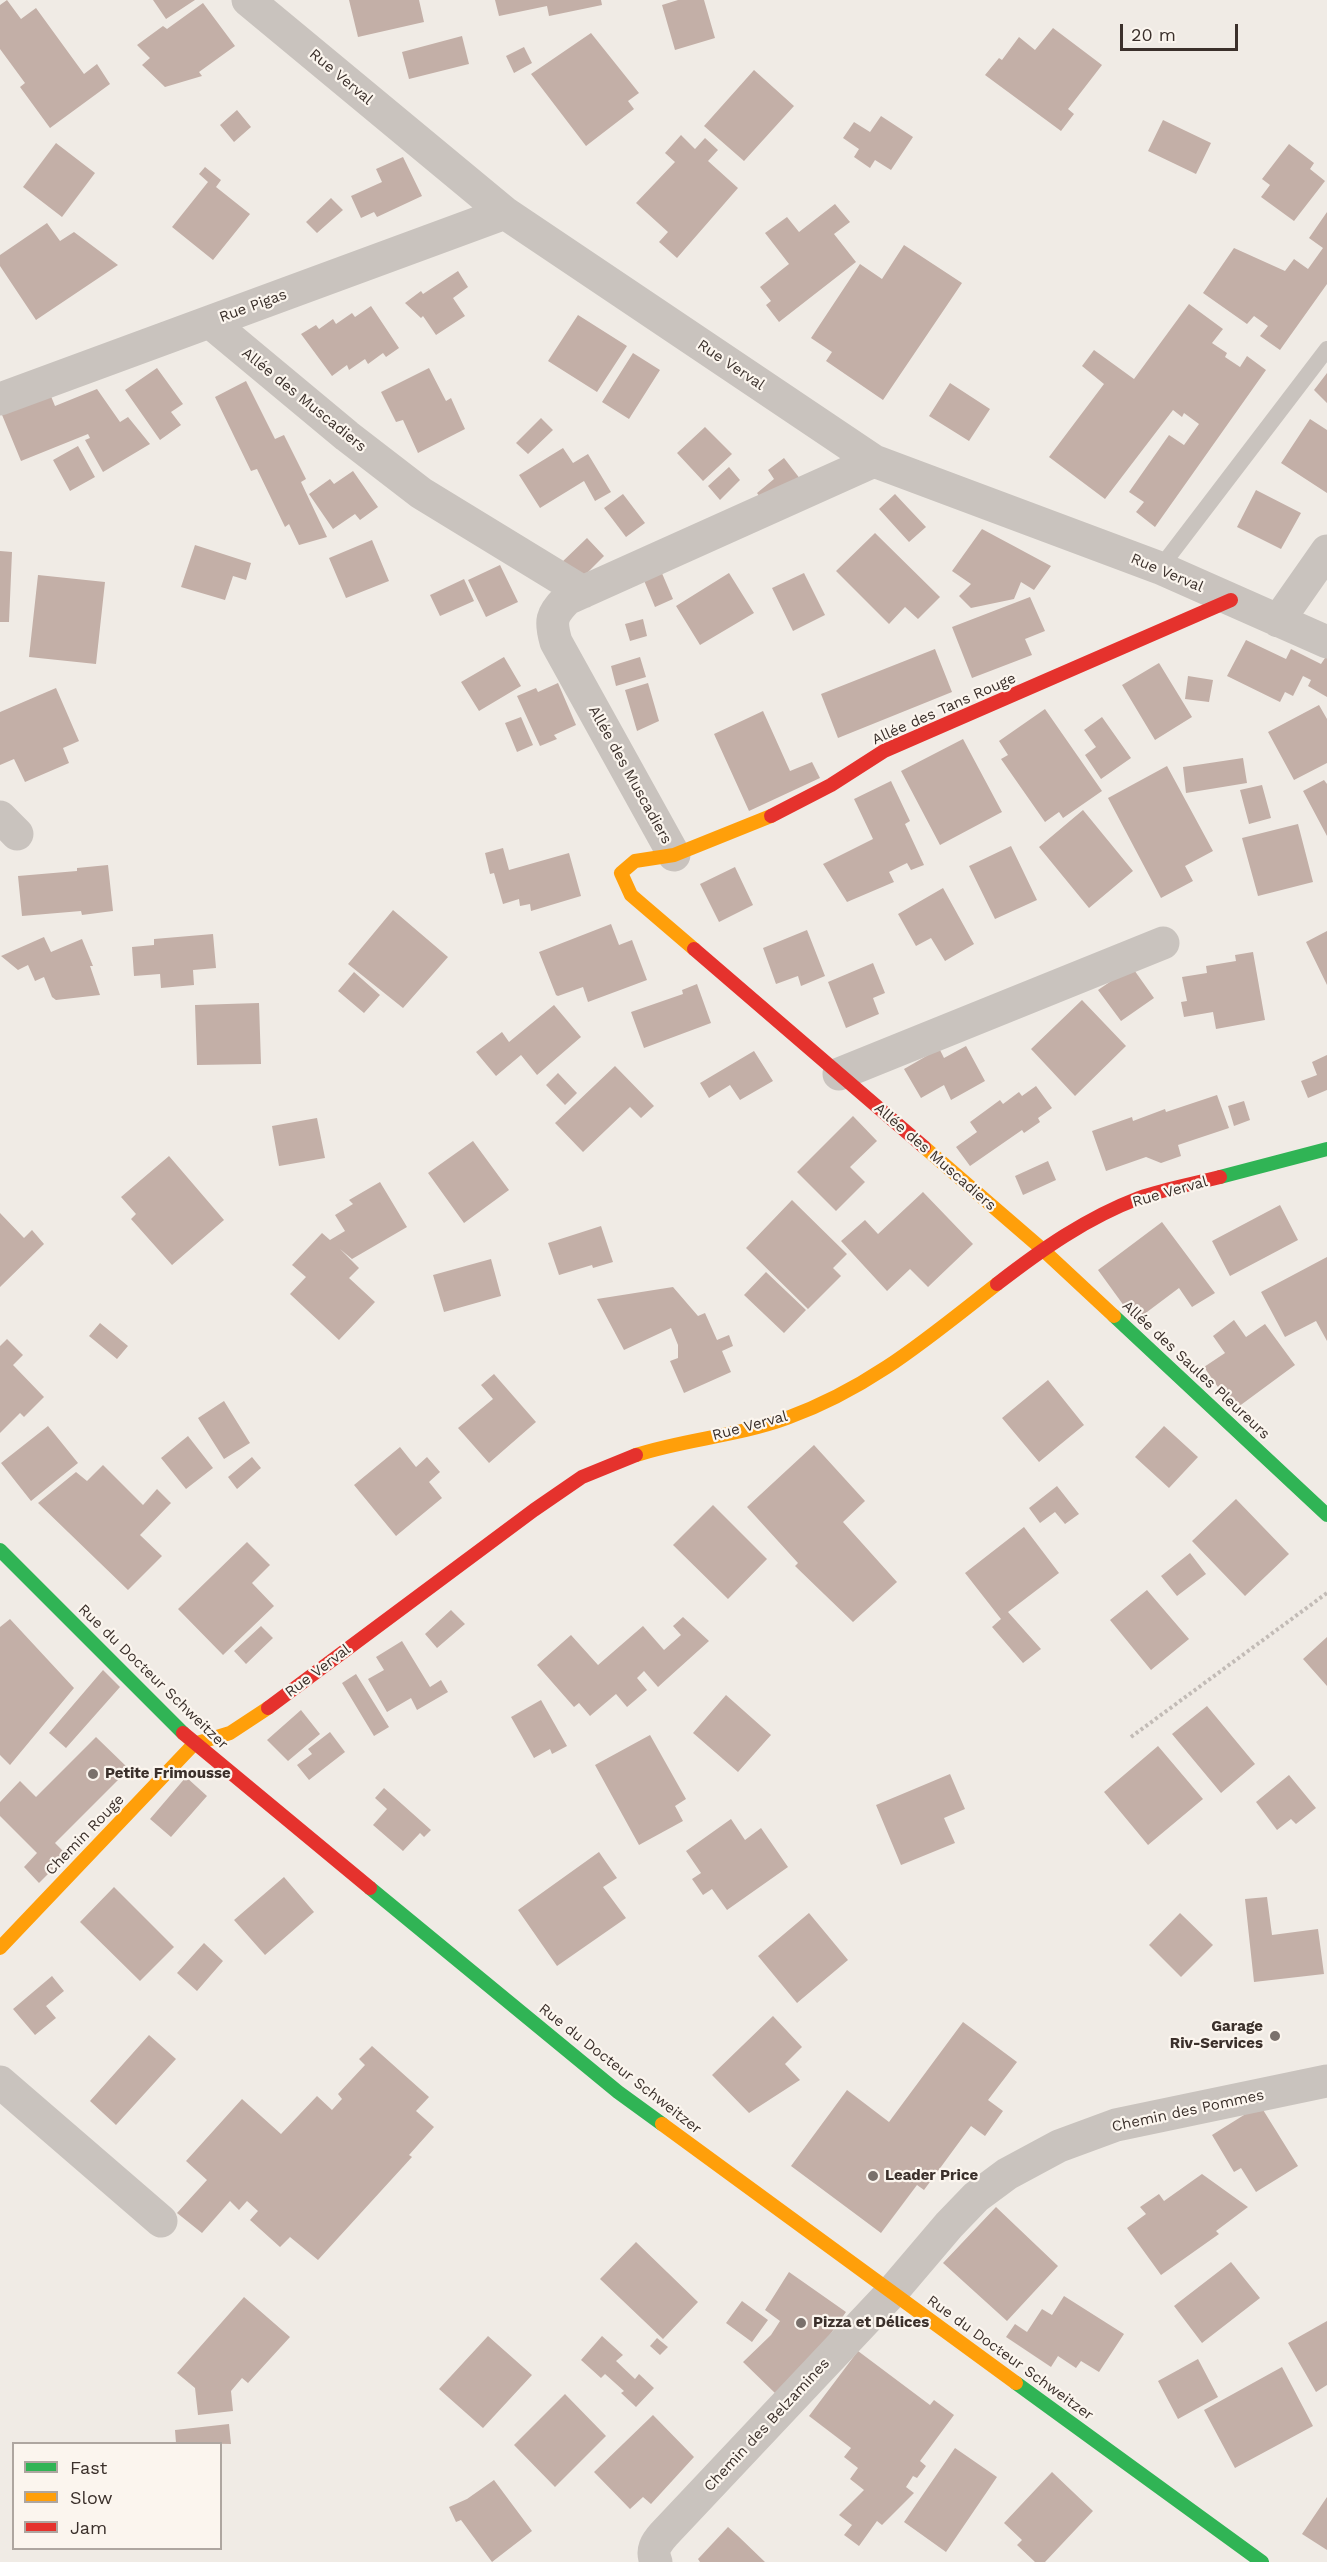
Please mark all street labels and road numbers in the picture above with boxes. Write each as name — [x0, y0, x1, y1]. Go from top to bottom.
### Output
street label: Rue Verval — [306, 45, 376, 109]
street label: Rue Pigas — [217, 286, 289, 326]
street label: Rue Verval — [694, 336, 768, 394]
street label: Allée des Muscadiers — [238, 344, 370, 456]
street label: Rue Verval — [1128, 550, 1206, 596]
street label: Allée des Tans Rouge — [869, 669, 1019, 749]
street label: Allée des Muscadiers — [585, 703, 675, 847]
street label: Allée des Muscadiers — [871, 1099, 999, 1215]
street label: Rue Verval — [1130, 1173, 1210, 1211]
street label: Allée des Saules Pleureurs — [1118, 1297, 1274, 1443]
street label: Rue Verval — [710, 1407, 790, 1445]
street label: Rue du Docteur Schweitzer — [74, 1601, 232, 1753]
street label: Rue Verval — [282, 1641, 354, 1701]
street label: Chemin Rouge — [42, 1791, 128, 1879]
street label: Rue du Docteur Schweitzer — [535, 2000, 705, 2138]
street label: Chemin des Pommes — [1110, 2086, 1266, 2136]
street label: Rue du Docteur Schweitzer — [923, 2292, 1097, 2424]
street label: Chemin des Belzamines — [701, 2355, 833, 2495]

